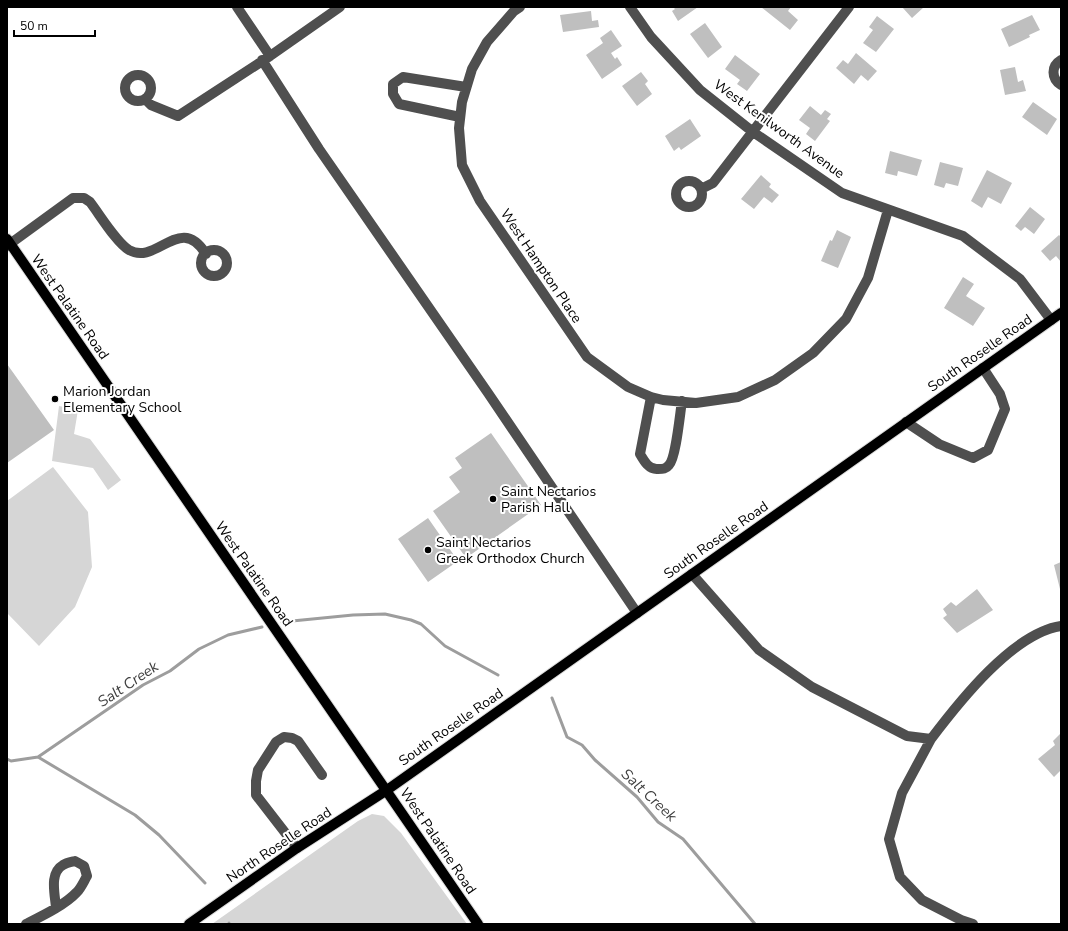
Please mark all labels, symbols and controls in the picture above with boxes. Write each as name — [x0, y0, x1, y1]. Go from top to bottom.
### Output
scale bar — [14, 12, 95, 38]
text: 50 m — [20, 18, 48, 34]
street label: West Kenilworth Avenue — [710, 75, 848, 183]
street label: West Hampton Place — [496, 205, 586, 327]
street label: West Palatine Road — [27, 251, 113, 363]
street label: South Roselle Road — [924, 310, 1036, 396]
place label: Marion Jordan Elementary School — [63, 382, 182, 417]
marker: Marion Jordan Elementary School — [50, 394, 60, 404]
place label: Saint Nectarios Parish Hall — [501, 482, 596, 517]
marker: Saint Nectarios Parish Hall — [488, 494, 498, 504]
street label: South Roselle Road — [660, 497, 772, 583]
street label: West Palatine Road — [211, 518, 297, 630]
place label: Saint Nectarios Greek Orthodox Church — [436, 533, 585, 568]
marker: Saint Nectarios Greek Orthodox Church — [423, 545, 433, 555]
water label: Salt Creek — [94, 656, 163, 712]
street label: South Roselle Road — [395, 684, 507, 770]
water label: Salt Creek — [617, 764, 682, 826]
street label: West Palatine Road — [395, 784, 481, 898]
street label: North Roselle Road — [223, 803, 335, 887]

